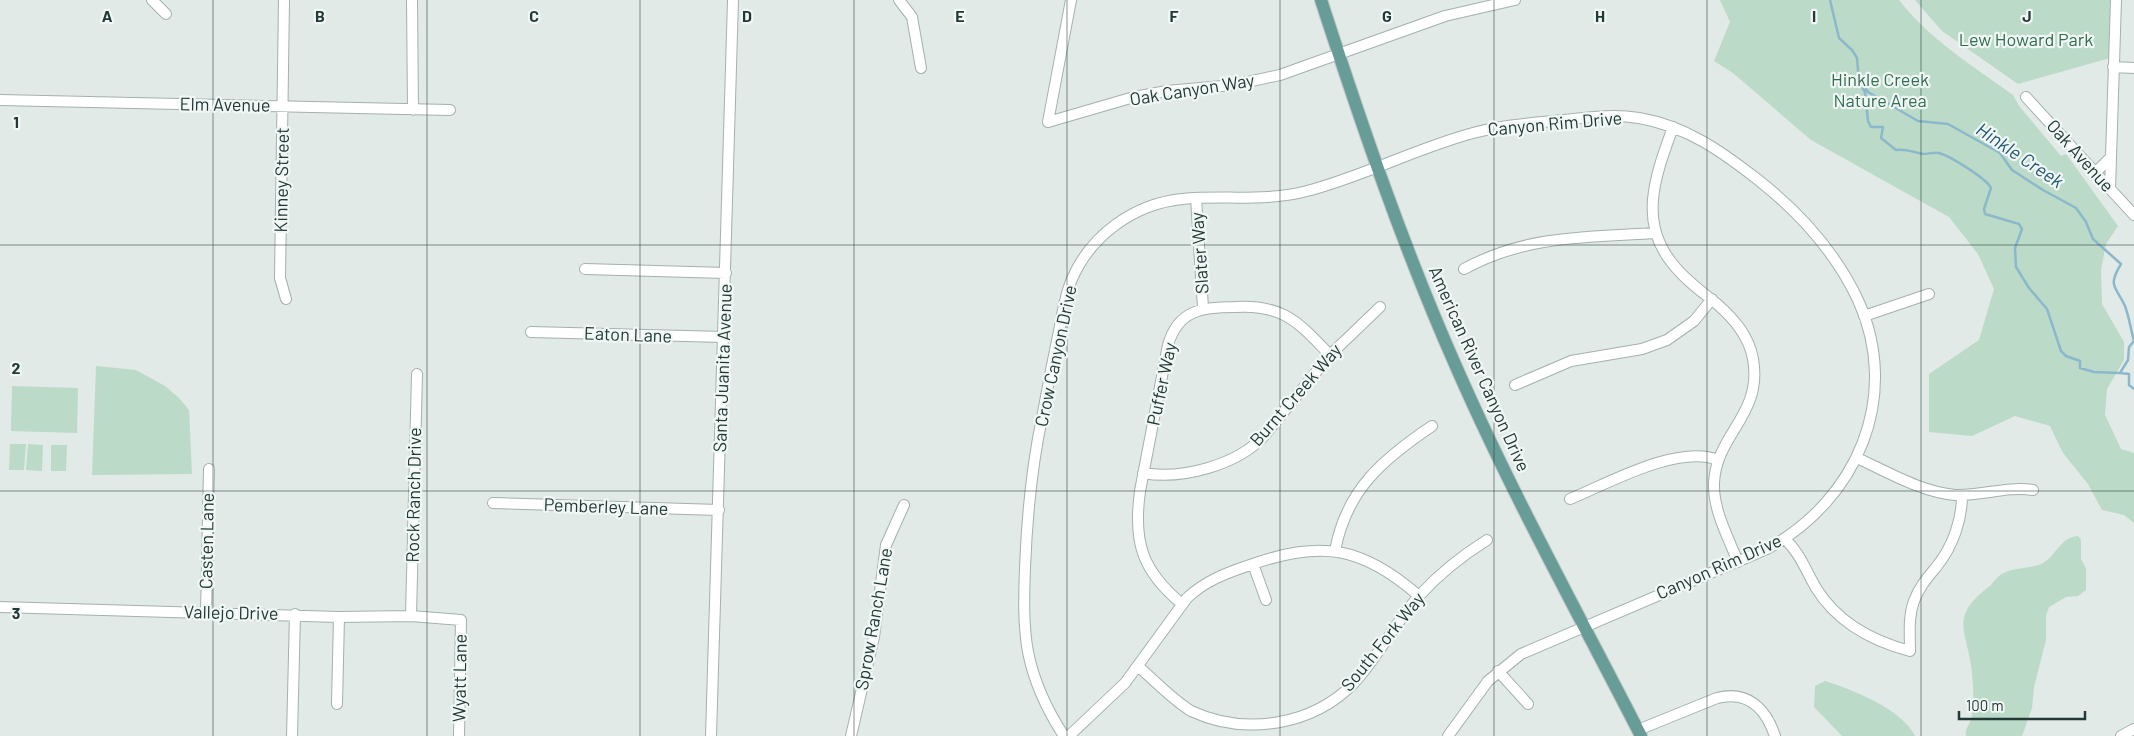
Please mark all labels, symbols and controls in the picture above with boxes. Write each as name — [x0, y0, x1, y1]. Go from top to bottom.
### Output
text: A — [102, 6, 113, 25]
text: B — [315, 6, 325, 25]
text: C — [529, 6, 539, 25]
text: D — [742, 6, 752, 25]
text: E — [955, 6, 965, 25]
text: F — [1170, 6, 1179, 25]
text: G — [1382, 6, 1392, 25]
text: H — [1595, 6, 1605, 25]
text: I — [1812, 6, 1816, 25]
text: J — [2022, 6, 2032, 25]
park label: Lew Howard Park — [1959, 28, 2093, 50]
street label: Oak Canyon Way — [1128, 68, 1256, 110]
park label: Hinkle Creek Nature Area — [1831, 68, 1929, 111]
street label: Elm Avenue — [179, 92, 271, 116]
street label: Canyon Rim Drive — [1487, 106, 1623, 140]
text: 1 — [13, 112, 19, 131]
street label: Oak Avenue — [2042, 114, 2119, 196]
water label: Hinkle Creek — [1972, 117, 2069, 193]
street label: Kinney Street — [269, 127, 293, 233]
street label: Slater Way — [1185, 211, 1213, 295]
street label: American River Canyon Drive — [1425, 262, 1535, 475]
street label: Santa Juanita Avenue — [708, 283, 736, 453]
street label: Crow Canyon Drive — [1029, 283, 1081, 429]
street label: Eaton Lane — [584, 321, 672, 347]
street label: Burnt Creek Way — [1245, 339, 1346, 450]
street label: Puffer Way — [1141, 340, 1181, 427]
text: 2 — [12, 358, 21, 377]
street label: Rock Ranch Drive — [401, 427, 425, 563]
street label: Casten Lane — [194, 493, 218, 589]
street label: Pemberley Lane — [543, 493, 669, 519]
street label: Canyon Rim Drive — [1653, 529, 1785, 604]
street label: Sprow Ranch Lane — [850, 546, 896, 692]
street label: South Fork Way — [1336, 588, 1429, 695]
street label: Vallejo Drive — [183, 600, 279, 624]
text: 3 — [12, 603, 20, 622]
street label: Wyatt Lane — [447, 634, 471, 722]
scale bar — [1959, 688, 2085, 720]
text: 100 m — [1966, 696, 2004, 714]

